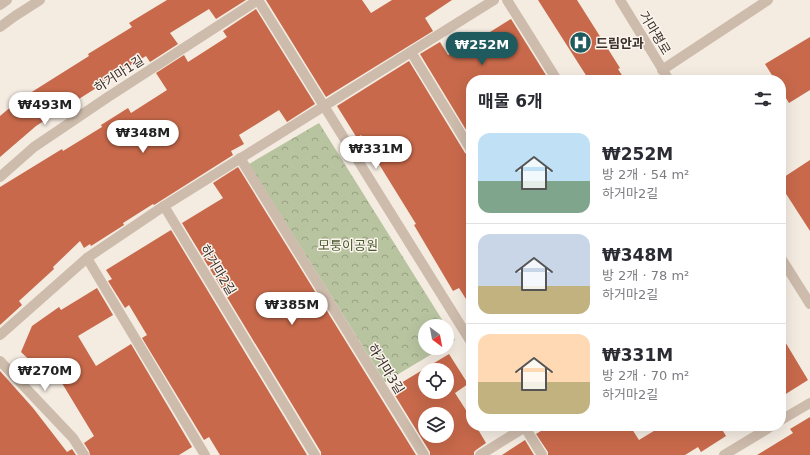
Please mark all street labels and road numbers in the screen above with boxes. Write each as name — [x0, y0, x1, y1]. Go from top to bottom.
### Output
street label: 거마평로 — [636, 9, 674, 57]
street label: 하거마1길 — [91, 52, 147, 96]
street label: 하거마2길 — [197, 242, 239, 298]
street label: 하거마3길 — [365, 341, 407, 397]

